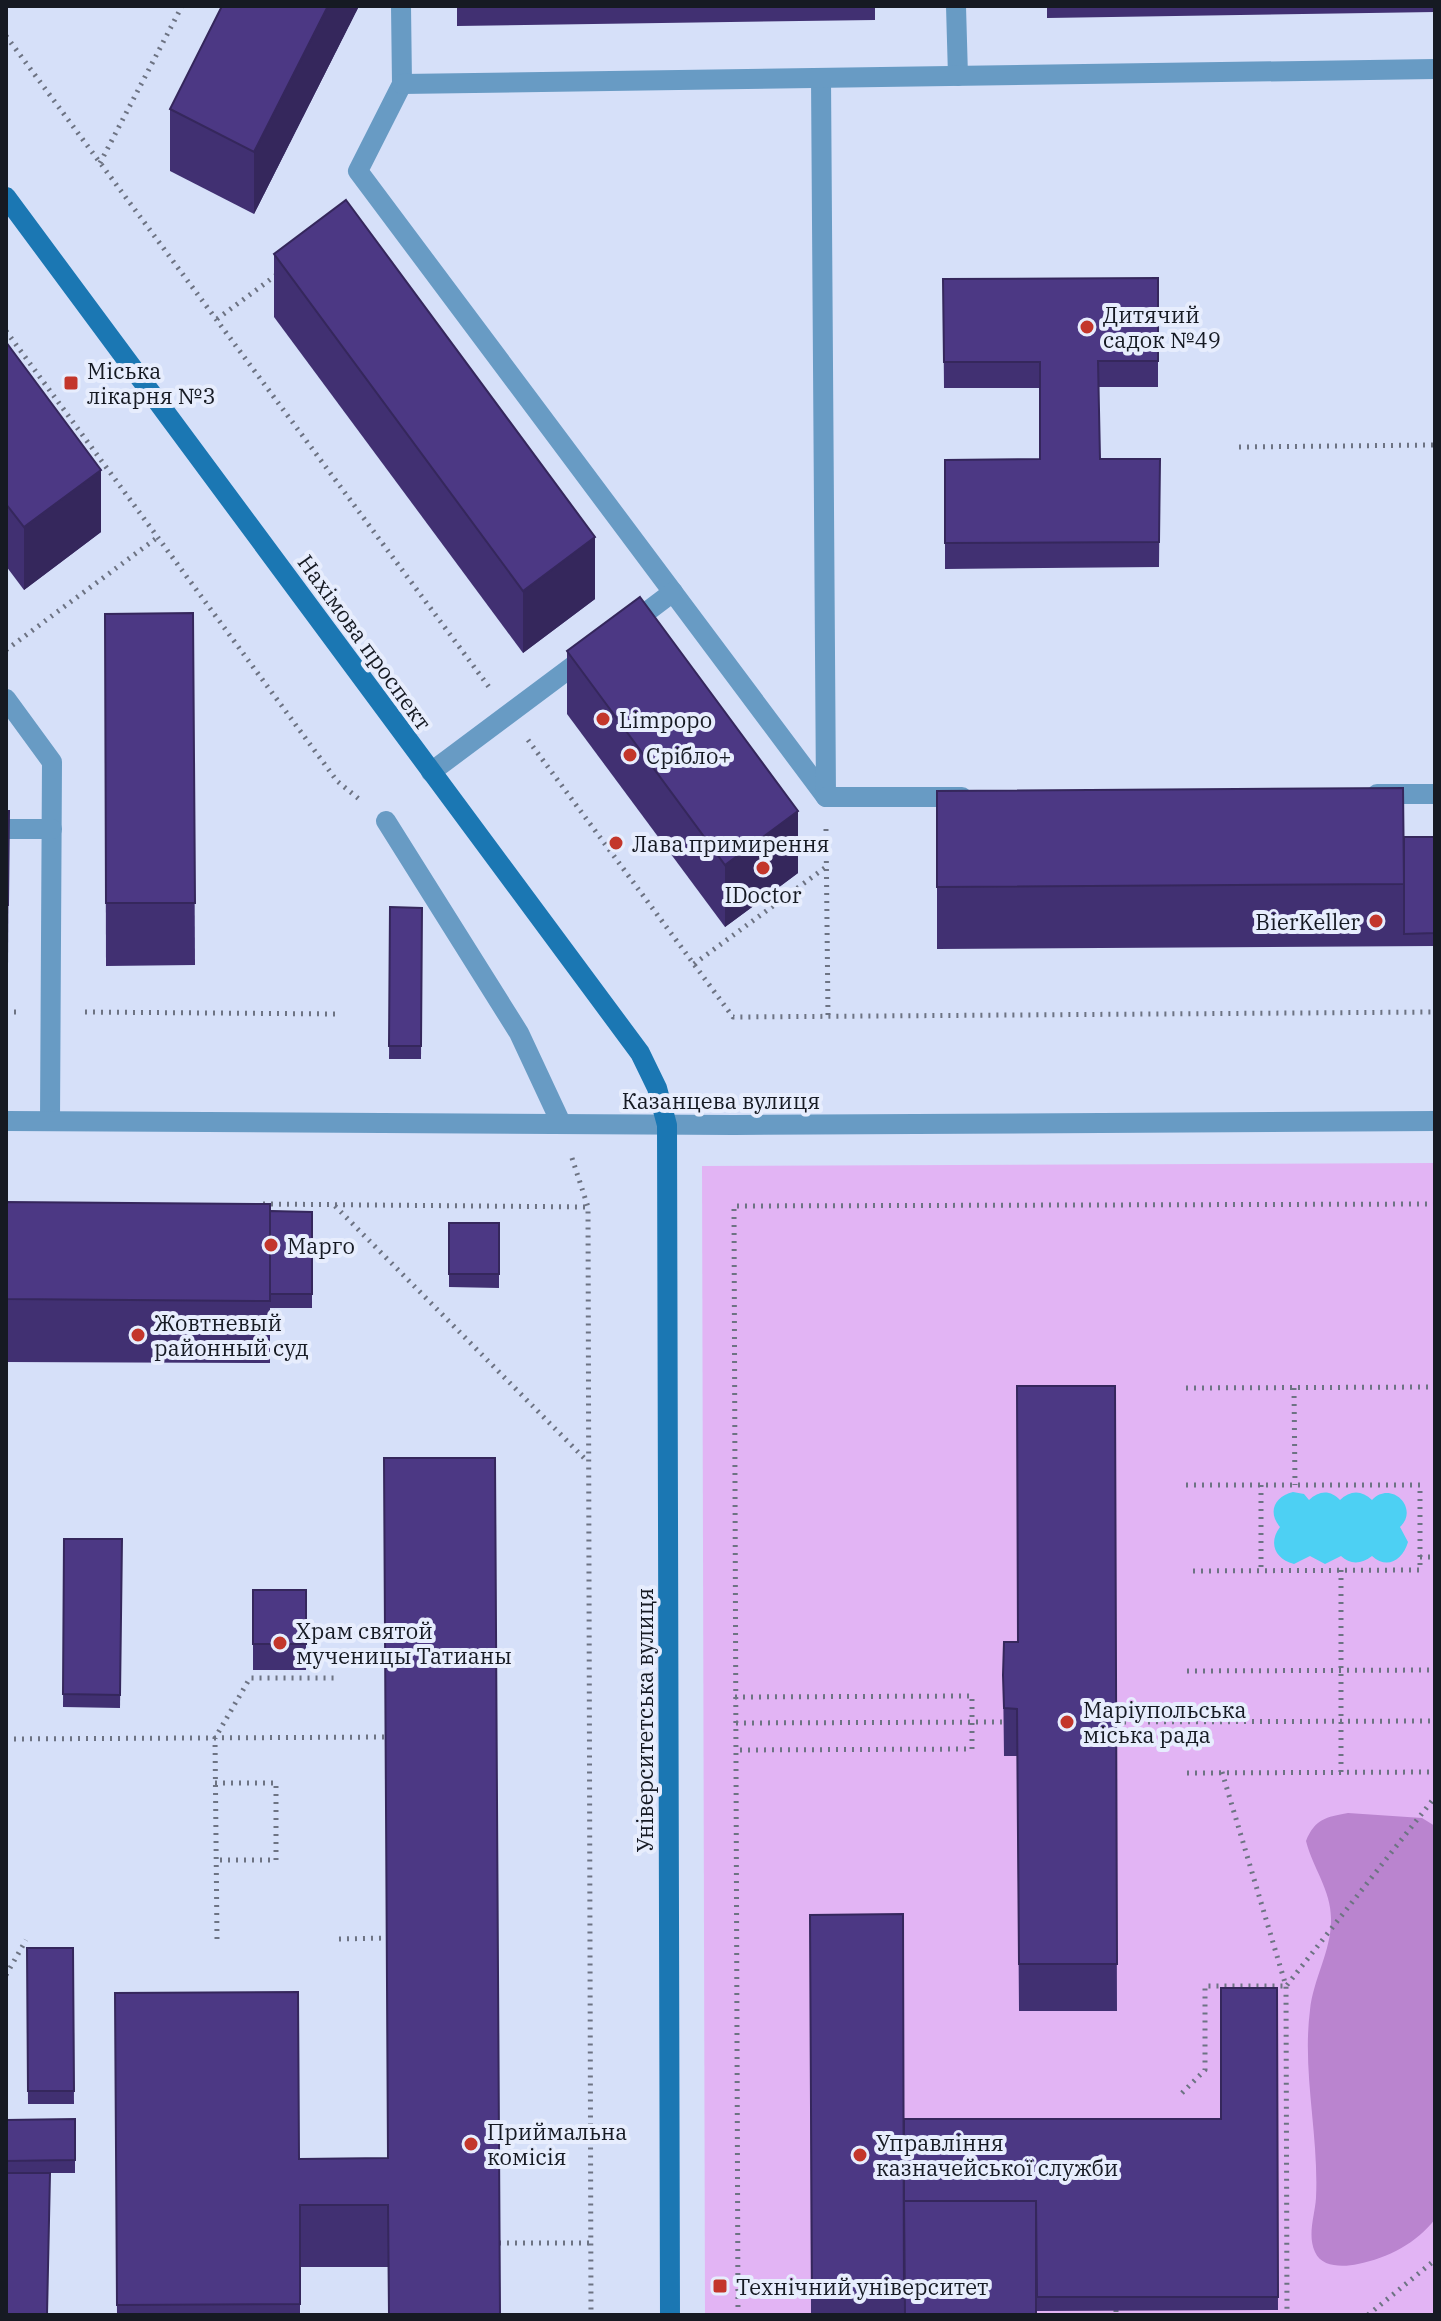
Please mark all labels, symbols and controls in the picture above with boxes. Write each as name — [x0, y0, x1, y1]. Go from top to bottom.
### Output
place label: Дитячий садок №49 — [1103, 300, 1221, 354]
marker: Дитячий садок №49 — [1078, 318, 1096, 336]
place label: Міська лікарня №3 — [87, 356, 216, 410]
marker: Міська лікарня №3 — [62, 374, 80, 392]
street label: Нахімова проспект — [292, 549, 438, 735]
place label: Limpopo — [619, 705, 712, 734]
marker: Limpopo — [594, 710, 612, 728]
place label: Срібло+ — [646, 741, 731, 770]
marker: Срібло+ — [621, 746, 639, 764]
place label: Лава примирення — [632, 829, 829, 858]
marker: Лава примирення — [607, 834, 625, 852]
marker: IDoctor — [754, 859, 772, 877]
place label: IDoctor — [724, 880, 802, 909]
place label: BierKeller — [1255, 907, 1360, 936]
marker: BierKeller — [1367, 912, 1385, 930]
street label: Казанцева вулиця — [622, 1086, 820, 1115]
place label: Марго — [287, 1231, 355, 1260]
marker: Марго — [262, 1236, 280, 1254]
place label: Жовтневый районный суд — [154, 1308, 309, 1362]
marker: Жовтневый районный суд — [129, 1326, 147, 1344]
street label: Університетська вулиця — [630, 1588, 659, 1852]
place label: Храм святой мученицы Татианы — [296, 1616, 512, 1670]
marker: Храм святой мученицы Татианы — [271, 1634, 289, 1652]
place label: Маріупольська міська рада — [1083, 1695, 1247, 1749]
marker: Маріупольська міська рада — [1058, 1713, 1076, 1731]
place label: Приймальна комісія — [487, 2117, 627, 2171]
place label: Управління казначейської служби — [876, 2128, 1118, 2182]
marker: Приймальна комісія — [462, 2135, 480, 2153]
marker: Управління казначейської служби — [851, 2146, 869, 2164]
place label: Технічний університет — [736, 2272, 989, 2301]
marker: Технічний університет — [711, 2277, 729, 2295]

